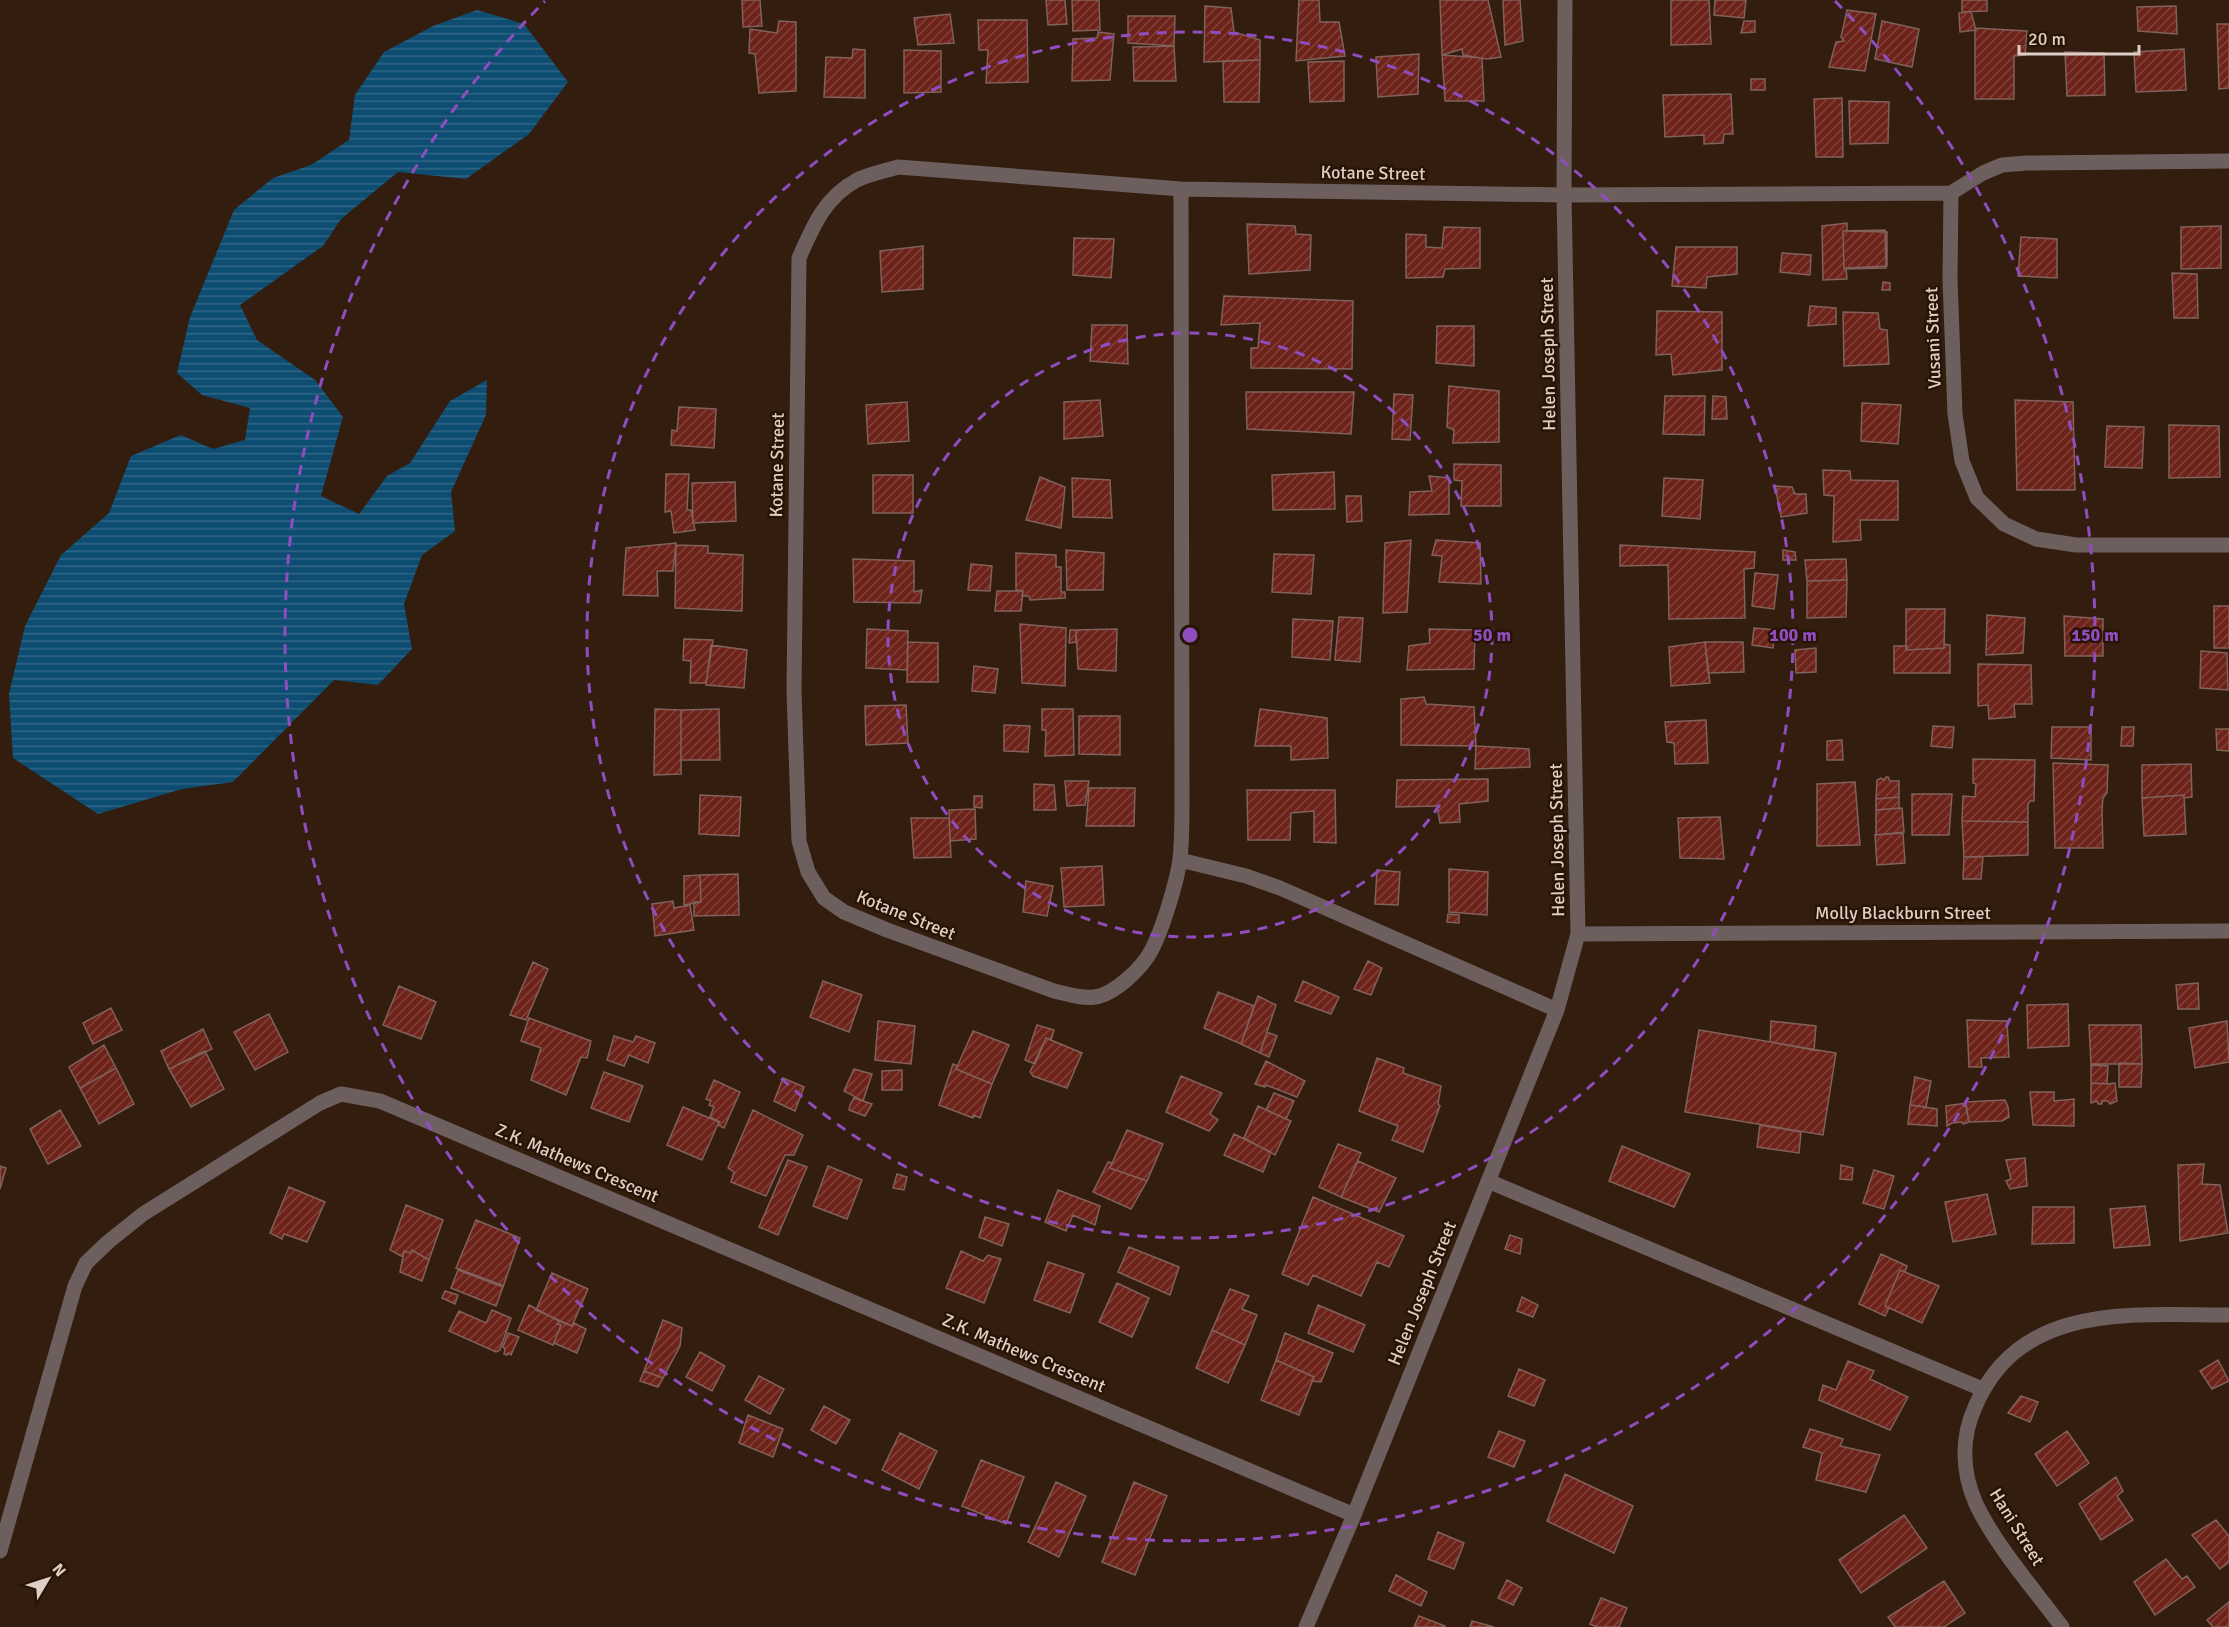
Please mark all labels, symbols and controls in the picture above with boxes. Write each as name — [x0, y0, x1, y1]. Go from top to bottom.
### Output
scale bar — [2019, 18, 2139, 56]
text: 20 m — [2028, 28, 2066, 50]
street label: Kotane Street — [1320, 161, 1426, 185]
street label: Helen Joseph Street — [1536, 277, 1560, 431]
street label: Vusani Street — [1920, 287, 1946, 389]
street label: Kotane Street — [765, 412, 789, 518]
text: 50 m — [1473, 624, 1511, 646]
text: 100 m — [1769, 624, 1817, 646]
text: 150 m — [2071, 624, 2119, 646]
centre of rings — [1180, 625, 1200, 645]
street label: Helen Joseph Street — [1545, 763, 1569, 917]
street label: Kotane Street — [853, 885, 959, 945]
street label: Molly Blackburn Street — [1815, 902, 1991, 924]
street label: Z.K. Mathews Crescent — [492, 1119, 662, 1207]
street label: Helen Joseph Street — [1383, 1218, 1461, 1368]
street label: Z.K. Mathews Crescent — [939, 1309, 1109, 1397]
street label: Hani Street — [1985, 1484, 2049, 1570]
north arrow — [18, 1549, 78, 1609]
text: N — [48, 1560, 70, 1581]

